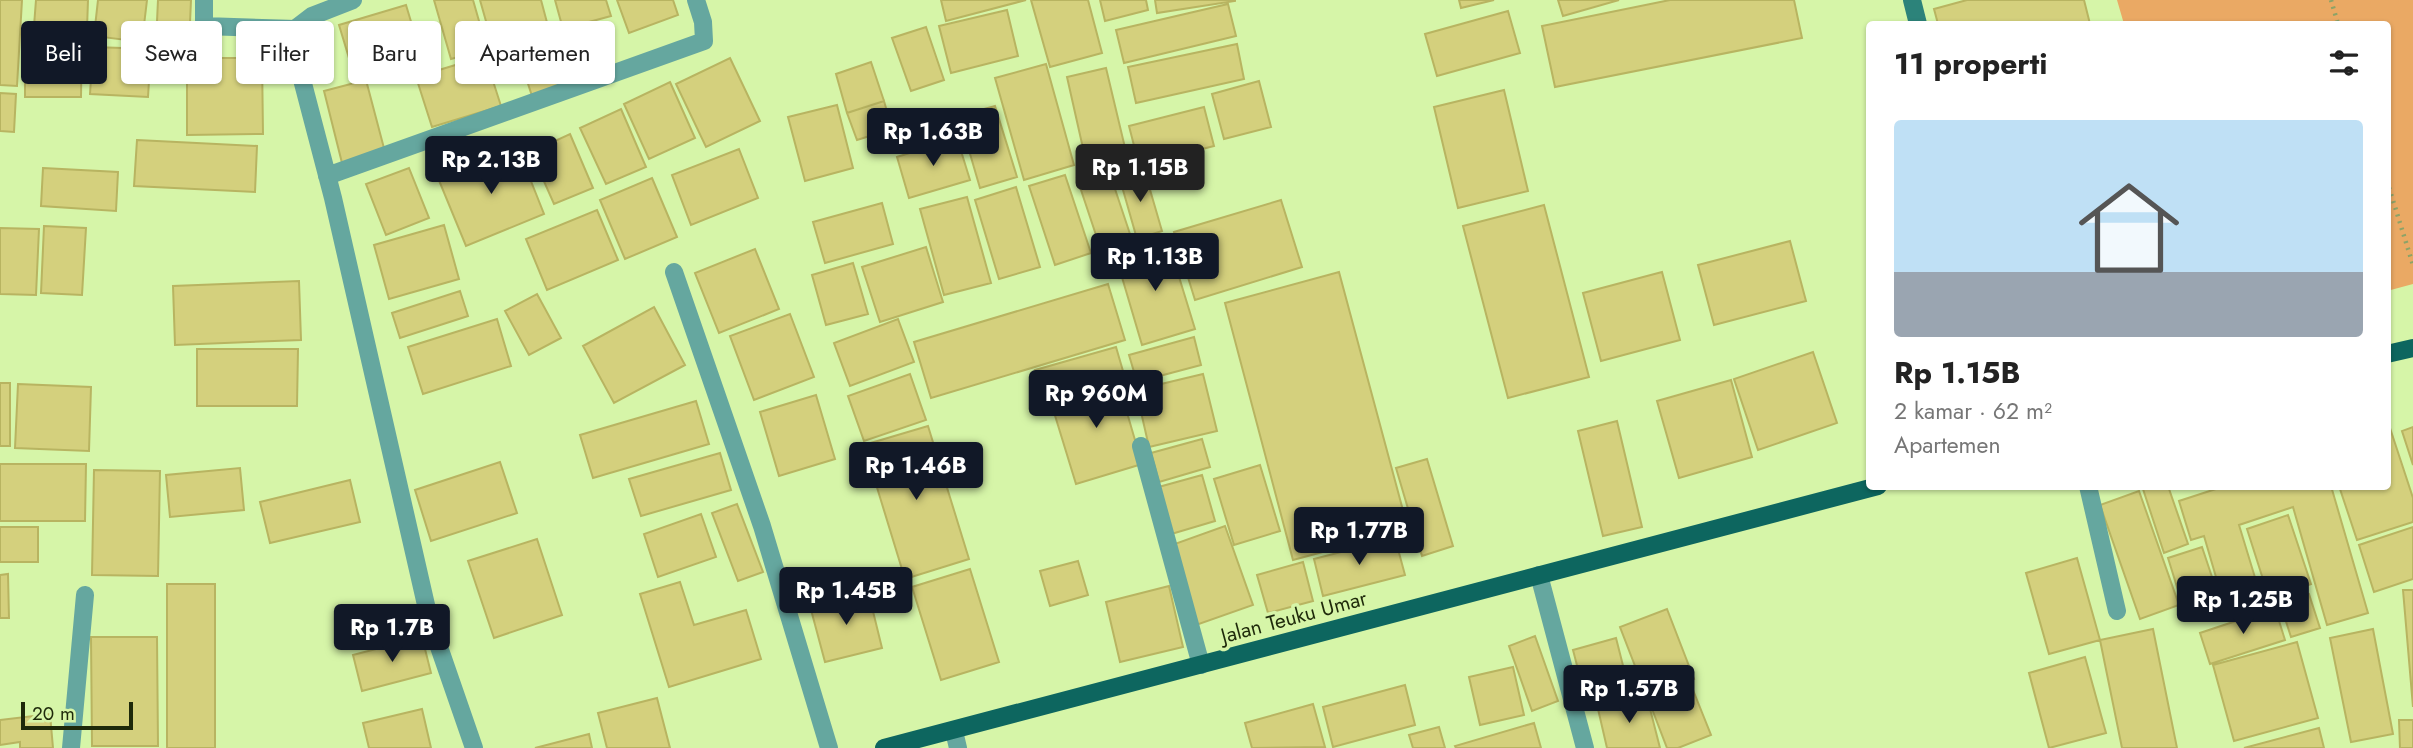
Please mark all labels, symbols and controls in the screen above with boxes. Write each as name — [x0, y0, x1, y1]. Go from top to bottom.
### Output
chip: Beli — [21, 21, 107, 84]
chip: Sewa — [121, 21, 222, 84]
chip: Filter — [236, 21, 334, 84]
chip: Baru — [348, 21, 441, 84]
chip: Apartemen — [455, 21, 615, 84]
text: 11 properti — [1894, 42, 2047, 85]
icon: filters — [2325, 44, 2363, 82]
pin: Rp 1.63B — [861, 108, 1005, 168]
text: Rp 1.63B — [883, 114, 983, 148]
pin: Rp 2.13B — [419, 136, 563, 196]
text: Rp 2.13B — [441, 142, 541, 176]
pin: Rp 1.15B — [1068, 144, 1212, 204]
text: Rp 1.15B — [1092, 150, 1188, 184]
icon: home — [2066, 165, 2192, 291]
pin: Rp 1.13B — [1083, 233, 1227, 293]
text: Rp 1.13B — [1107, 239, 1203, 273]
text: Rp 1.15B — [1894, 351, 2020, 394]
pin: Rp 960M — [1031, 370, 1161, 430]
text: Rp 960M — [1045, 376, 1147, 410]
text: 2 kamar · 62 m² — [1894, 394, 2052, 428]
text: Apartemen — [1894, 428, 2000, 462]
pin: Rp 1.46B — [844, 442, 988, 502]
text: Rp 1.46B — [865, 448, 967, 482]
pin: Rp 1.77B — [1287, 508, 1431, 567]
text: Rp 1.77B — [1310, 513, 1408, 547]
pin: Rp 1.45B — [774, 568, 918, 627]
text: Rp 1.45B — [795, 573, 897, 607]
pin: Rp 1.25B — [2171, 576, 2315, 636]
text: Rp 1.25B — [2193, 582, 2293, 616]
street label: Jalan Teuku Umar — [1215, 583, 1371, 652]
pin: Rp 1.7B — [327, 604, 457, 664]
text: Rp 1.7B — [350, 610, 434, 644]
pin: Rp 1.57B — [1557, 666, 1701, 725]
text: Rp 1.57B — [1579, 671, 1679, 705]
scale bar — [21, 699, 133, 731]
text: 20 m — [32, 700, 75, 727]

